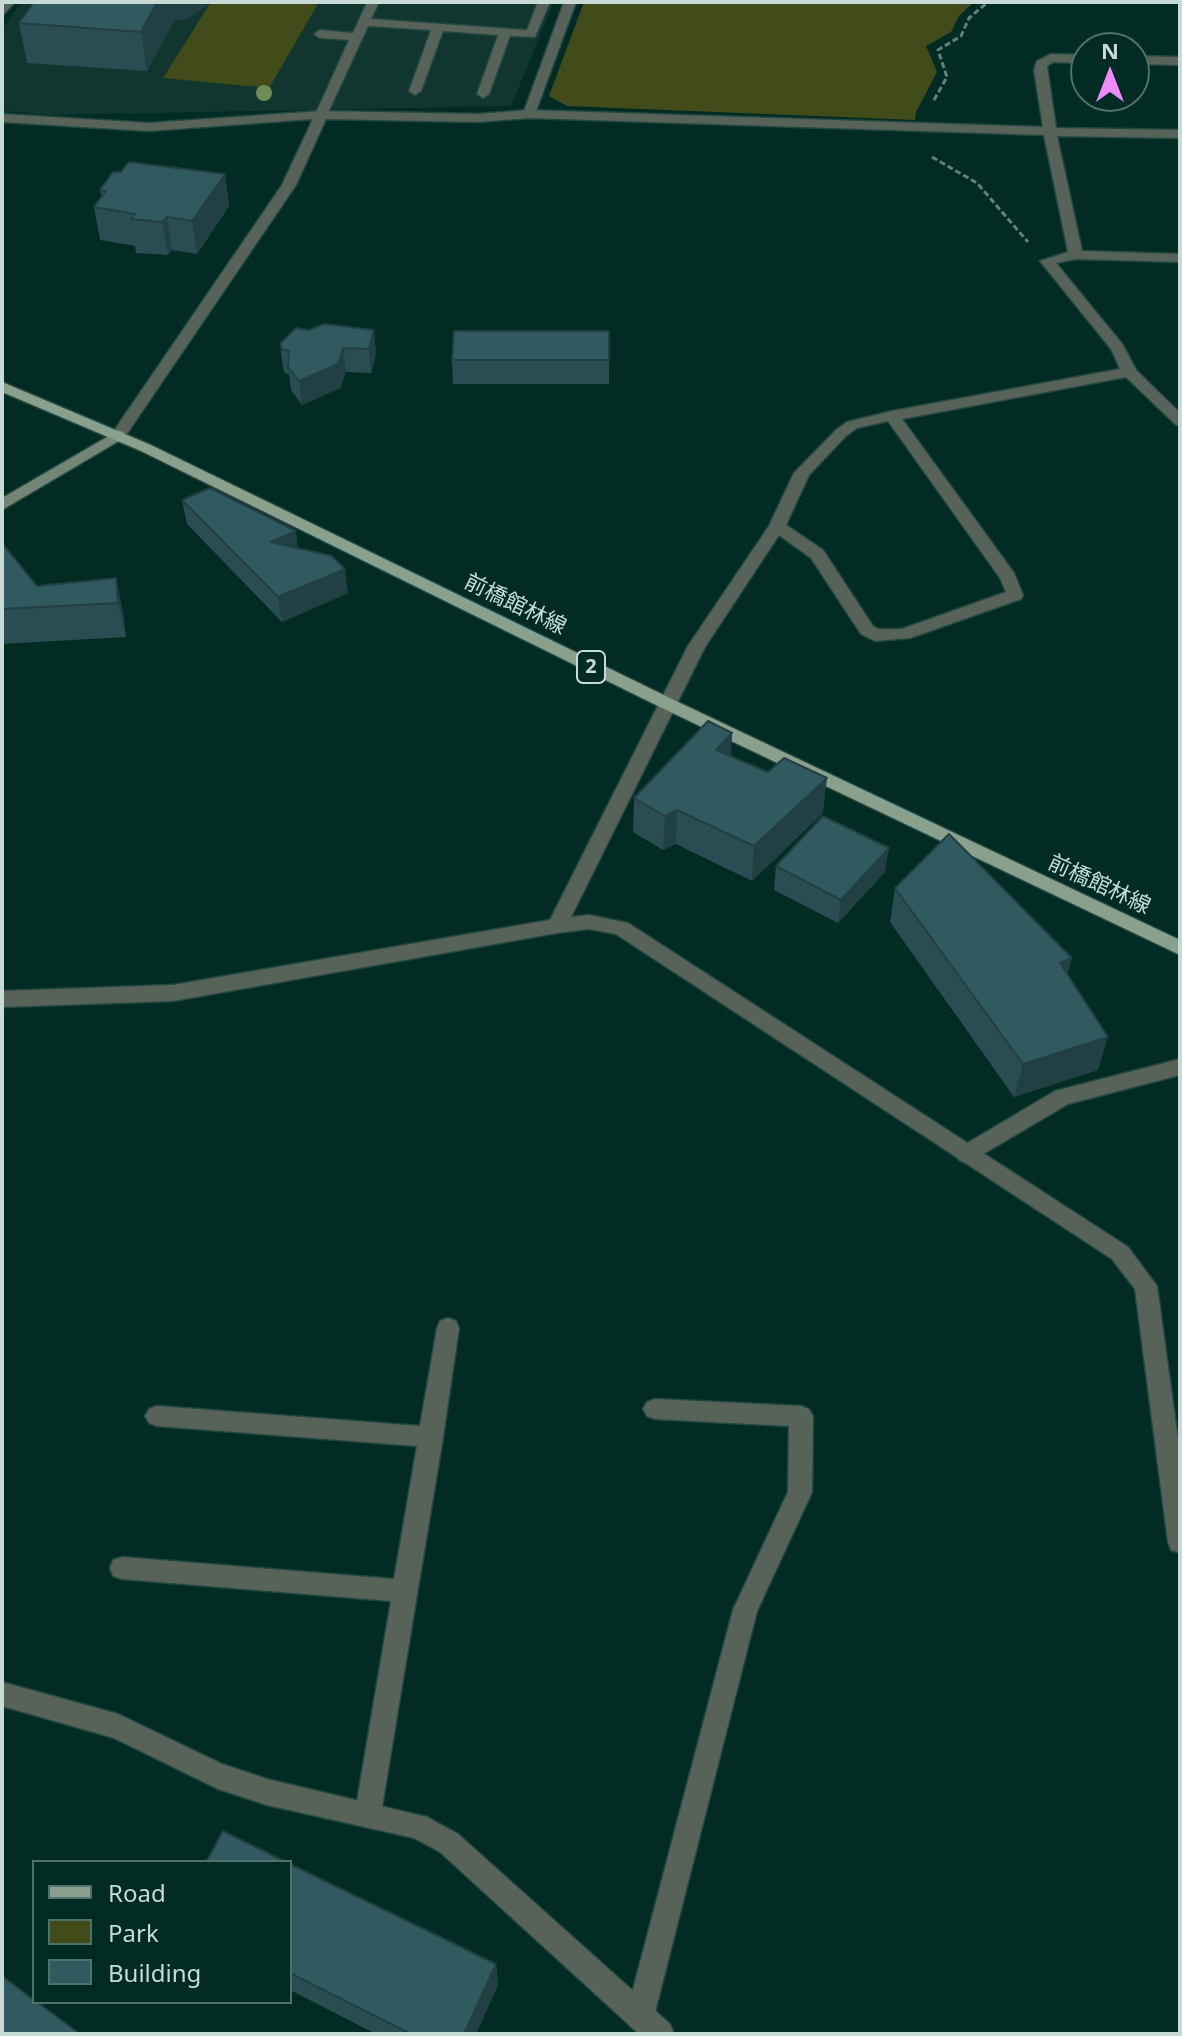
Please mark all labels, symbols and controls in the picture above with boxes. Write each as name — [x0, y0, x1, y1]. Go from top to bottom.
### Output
north arrow — [1070, 32, 1150, 112]
text: N — [1101, 35, 1119, 65]
street label: 前橋館林線 — [460, 569, 570, 641]
road number: 2 — [577, 651, 605, 683]
street label: 前橋館林線 — [1044, 850, 1154, 920]
legend — [32, 1860, 292, 2004]
text: Road — [108, 1876, 166, 1909]
text: Park — [108, 1916, 159, 1949]
text: Building — [108, 1956, 201, 1989]

